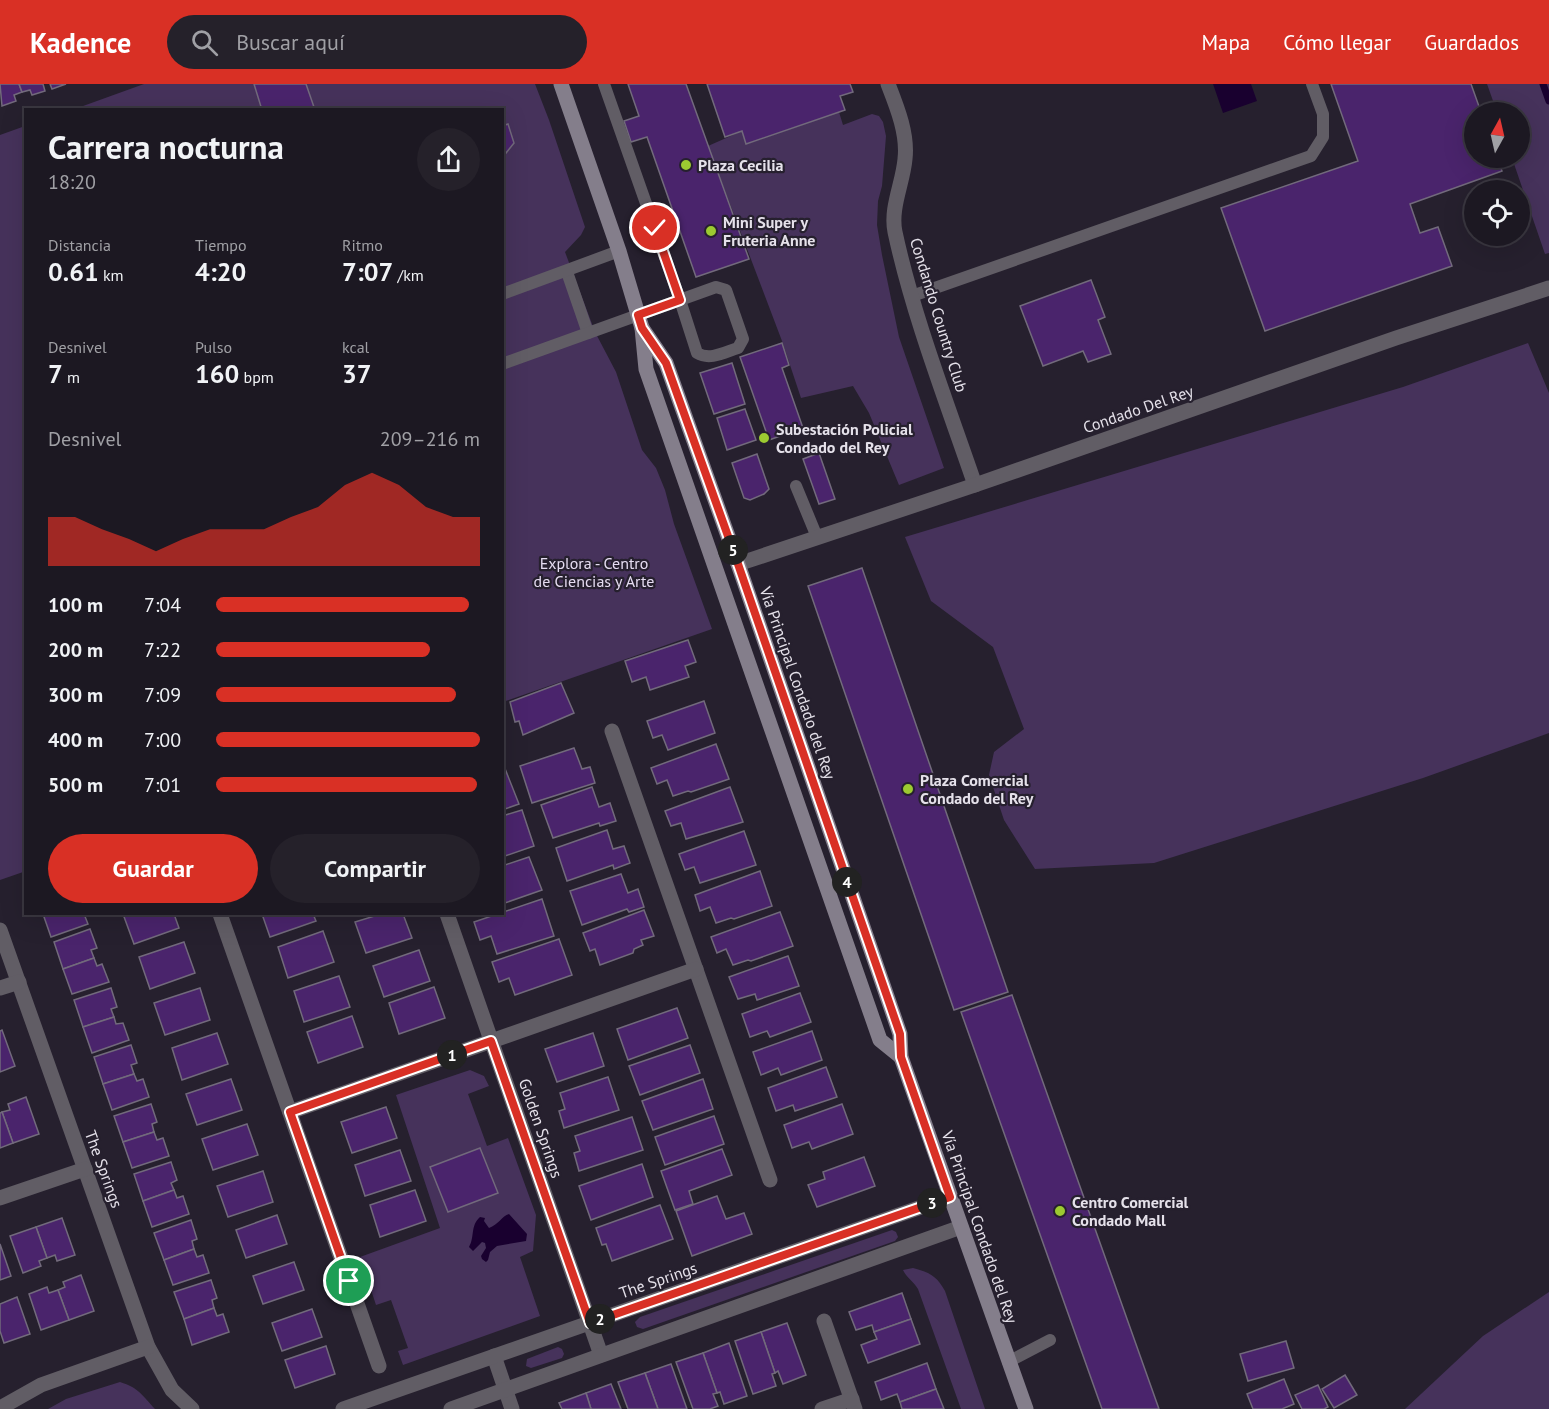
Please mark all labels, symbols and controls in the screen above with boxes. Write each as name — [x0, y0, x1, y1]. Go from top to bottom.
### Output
search box — [167, 15, 587, 69]
text: Kadence — [30, 24, 131, 61]
icon: search — [188, 26, 221, 59]
text: Buscar aquí — [236, 28, 345, 56]
text: Mapa — [1201, 29, 1250, 56]
text: Cómo llegar — [1283, 29, 1391, 56]
text: Guardados — [1424, 29, 1519, 56]
north arrow — [1464, 102, 1530, 168]
map controls — [1464, 102, 1530, 246]
text: Carrera nocturna — [48, 125, 284, 168]
button: share — [417, 128, 480, 191]
place label: Plaza Cecilia — [698, 155, 784, 175]
marker: Plaza Cecilia — [679, 158, 693, 172]
text: 18:20 — [48, 169, 96, 195]
button: locate — [1464, 180, 1530, 246]
pin — [629, 202, 680, 253]
icon: check — [638, 211, 671, 244]
place label: Mini Super y Fruteria Anne — [723, 212, 816, 250]
marker: Mini Super y Fruteria Anne — [704, 224, 718, 238]
text: Distancia — [48, 235, 111, 255]
text: Tiempo — [195, 235, 247, 255]
text: Ritmo — [342, 235, 383, 255]
street label: Condando Country Club — [906, 235, 972, 395]
text: 0.61 — [48, 255, 99, 288]
text: 4:20 — [195, 255, 246, 288]
text: 7:07 — [342, 255, 393, 288]
text: km — [99, 265, 124, 285]
text: /km — [393, 265, 424, 285]
text: Desnivel — [48, 337, 107, 357]
text: Pulso — [195, 337, 232, 357]
text: kcal — [342, 337, 369, 357]
text: 7 — [48, 357, 63, 390]
text: 160 — [195, 357, 239, 390]
text: 37 — [342, 357, 371, 390]
text: m — [63, 367, 80, 387]
text: bpm — [239, 367, 274, 387]
street label: Condado Del Rey — [1080, 381, 1196, 437]
place label: Subestación Policial Condado del Rey — [776, 419, 913, 457]
text: Desnivel — [48, 426, 121, 452]
text: 209–216 m — [380, 426, 480, 452]
marker: Subestación Policial Condado del Rey — [757, 431, 771, 445]
pin: 5 — [718, 535, 748, 565]
text: 5 — [728, 540, 738, 560]
park label: Explora - Centro de Ciencias y Arte — [534, 553, 654, 591]
street label: Vía Principal Condado del Rey — [755, 583, 841, 782]
text: 100 m — [48, 592, 103, 618]
text: 7:04 — [144, 592, 181, 618]
text: 200 m — [48, 637, 103, 663]
text: 7:22 — [144, 637, 181, 663]
text: 300 m — [48, 682, 103, 708]
text: 7:09 — [144, 682, 181, 708]
text: 400 m — [48, 727, 103, 753]
text: 7:00 — [144, 727, 181, 753]
place label: Plaza Comercial Condado del Rey — [920, 770, 1034, 808]
text: 500 m — [48, 772, 103, 798]
text: 7:01 — [144, 772, 181, 798]
marker: Plaza Comercial Condado del Rey — [901, 782, 915, 796]
button: Guardar — [48, 834, 258, 903]
button: Compartir — [270, 834, 480, 903]
pin: 4 — [832, 867, 862, 897]
text: 4 — [842, 872, 852, 892]
pin: 1 — [437, 1040, 467, 1070]
text: 1 — [447, 1045, 457, 1065]
street label: Golden Springs — [515, 1076, 567, 1181]
street label: Vía Principal Condado del Rey — [937, 1127, 1023, 1326]
street label: The Springs — [81, 1128, 127, 1211]
pin: 3 — [917, 1188, 947, 1218]
place label: Centro Comercial Condado Mall — [1072, 1192, 1189, 1230]
text: 3 — [927, 1193, 937, 1213]
marker: Centro Comercial Condado Mall — [1053, 1204, 1067, 1218]
pin — [323, 1255, 374, 1306]
street label: The Springs — [616, 1257, 700, 1303]
icon: arrive — [332, 1264, 365, 1297]
pin: 2 — [585, 1304, 615, 1334]
text: 2 — [595, 1309, 605, 1329]

